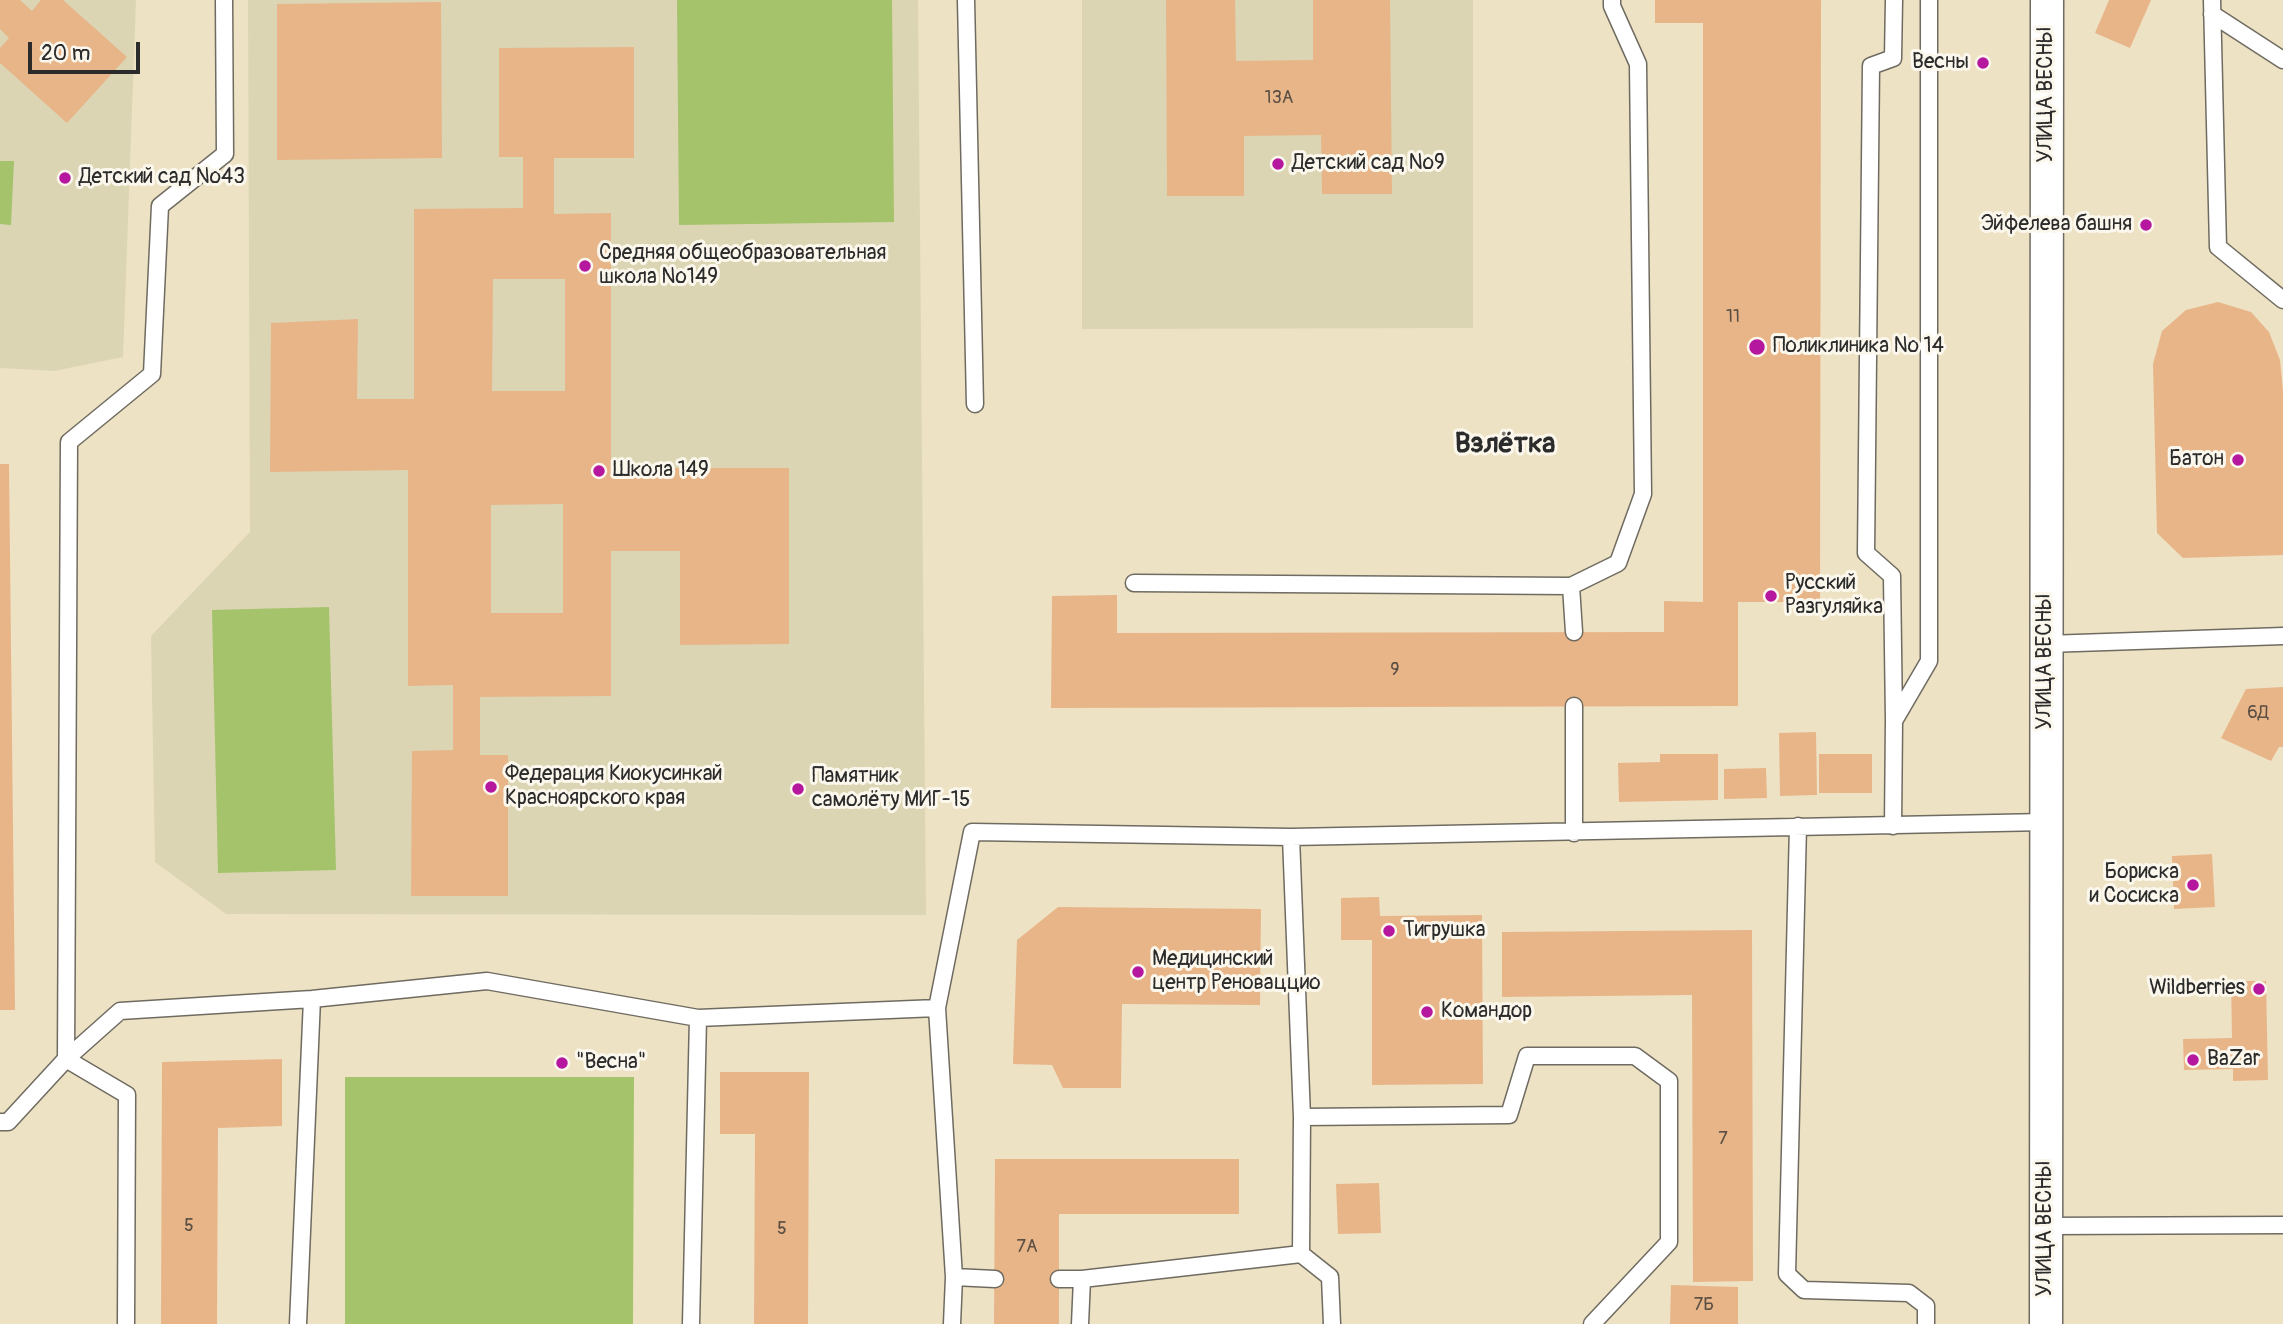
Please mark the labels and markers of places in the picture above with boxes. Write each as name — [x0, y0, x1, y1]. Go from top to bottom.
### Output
place label: Весны — [1912, 50, 1969, 76]
marker: Весны — [1975, 55, 1991, 71]
place label: Детский сад №9 — [1292, 151, 1445, 177]
marker: Детский сад №9 — [1270, 156, 1286, 172]
place label: Детский сад №43 — [79, 165, 245, 191]
marker: Детский сад №43 — [57, 170, 73, 186]
place label: Эйфелева башня — [1981, 212, 2132, 238]
marker: Эйфелева башня — [2138, 217, 2154, 233]
place label: Средняя общеобразовательная школа №149 — [599, 241, 886, 291]
marker: Средняя общеобразовательная школа №149 — [577, 258, 593, 274]
place label: Поликлиника № 14 — [1773, 334, 1944, 360]
marker: Поликлиника № 14 — [1747, 337, 1767, 357]
place label: Батон — [2169, 447, 2224, 473]
marker: Батон — [2230, 452, 2246, 468]
place label: Школа 149 — [613, 458, 709, 484]
marker: Школа 149 — [591, 463, 607, 479]
place label: Русский Разгуляйка — [1785, 571, 1883, 621]
marker: Русский Разгуляйка — [1763, 588, 1779, 604]
place label: Федерация Киокусинкай Красноярского края — [505, 762, 723, 812]
place label: Памятник самолёту МИГ-15 — [812, 764, 970, 814]
marker: Федерация Киокусинкай Красноярского края — [483, 779, 499, 795]
marker: Памятник самолёту МИГ-15 — [790, 781, 806, 797]
place label: Бориска и Сосиска — [2090, 860, 2179, 910]
marker: Бориска и Сосиска — [2185, 877, 2201, 893]
place label: Тигрушка — [1403, 918, 1486, 944]
marker: Тигрушка — [1381, 923, 1397, 939]
place label: Медицинский центр Реноваццио — [1152, 947, 1321, 997]
marker: Медицинский центр Реноваццио — [1130, 964, 1146, 980]
place label: Wildberries — [2149, 976, 2245, 1002]
marker: Wildberries — [2251, 981, 2267, 997]
place label: Командор — [1441, 999, 1532, 1025]
marker: Командор — [1419, 1004, 1435, 1020]
place label: BaZar — [2207, 1047, 2260, 1073]
place label: "Весна" — [576, 1050, 646, 1076]
marker: BaZar — [2185, 1052, 2201, 1068]
marker: "Весна" — [554, 1055, 570, 1071]

